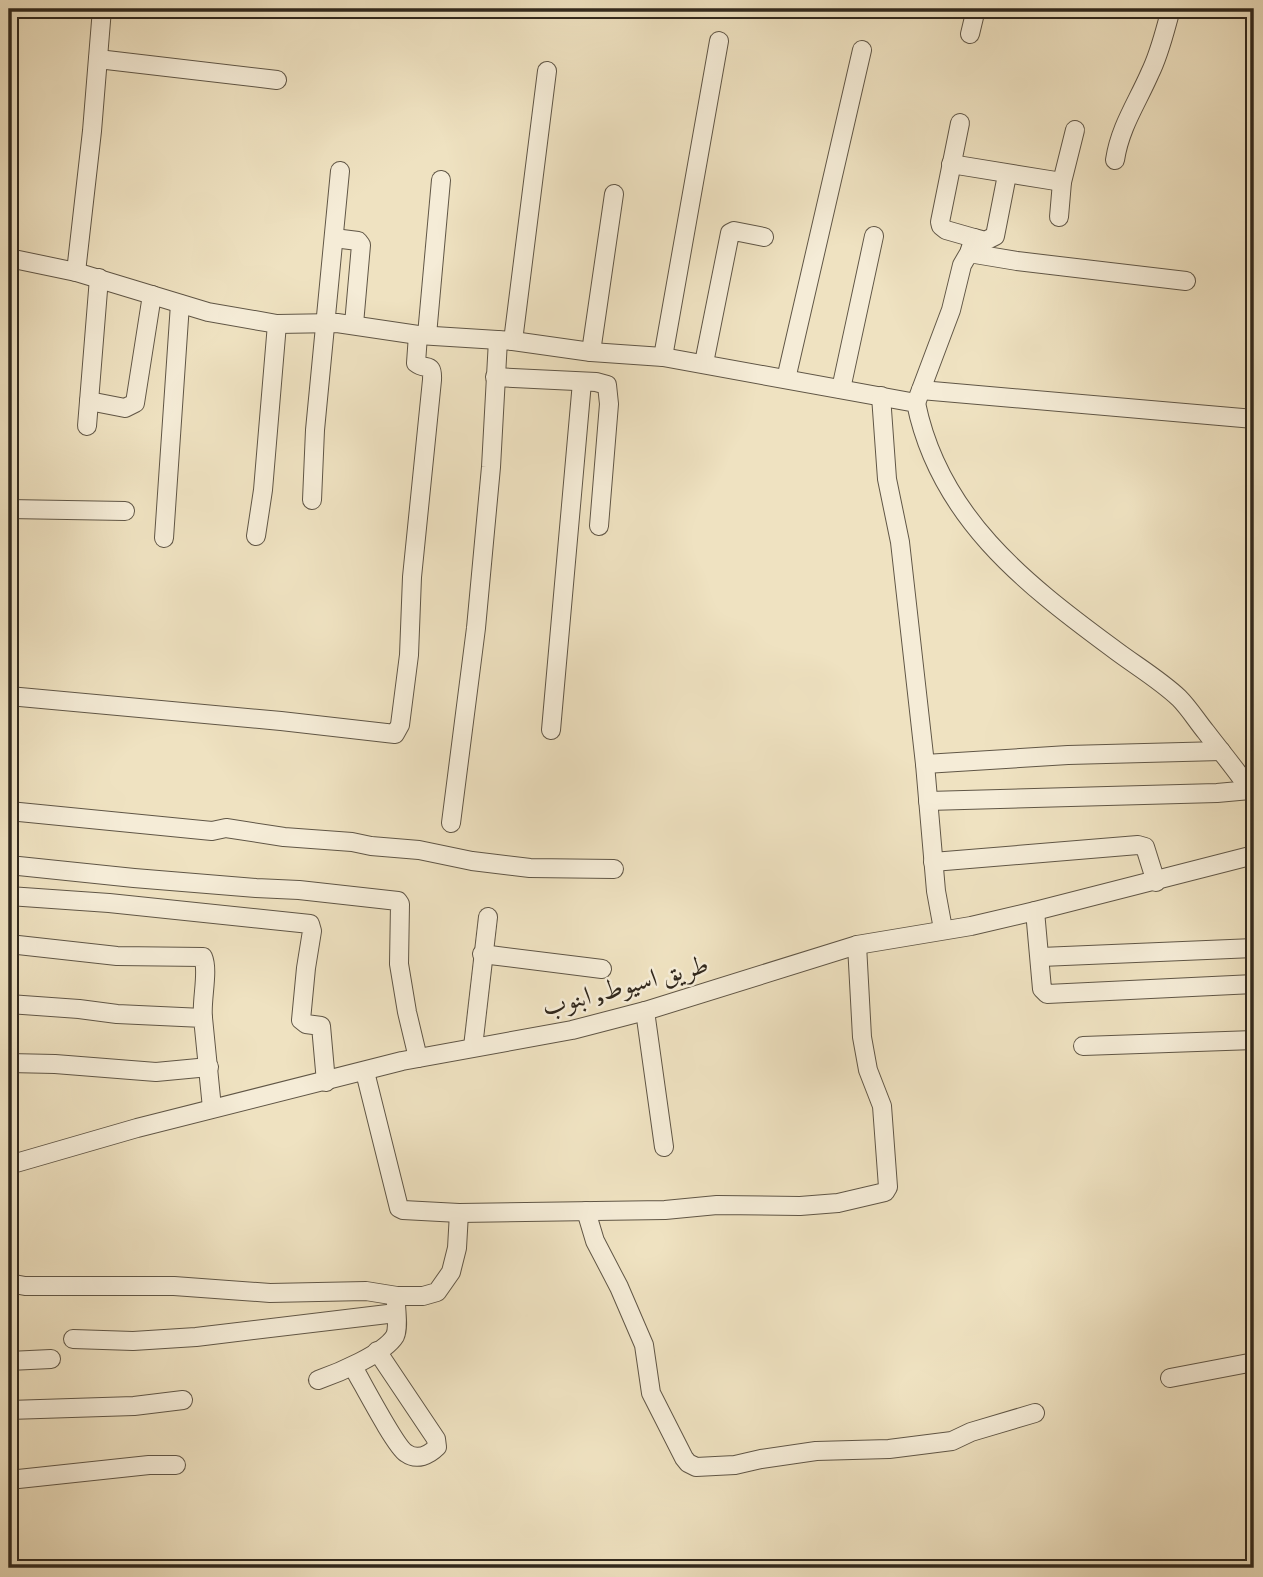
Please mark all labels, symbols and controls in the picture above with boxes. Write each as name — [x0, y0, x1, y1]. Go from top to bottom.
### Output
street label: طريق اسيوط, ابنوب — [538, 947, 712, 1024]

